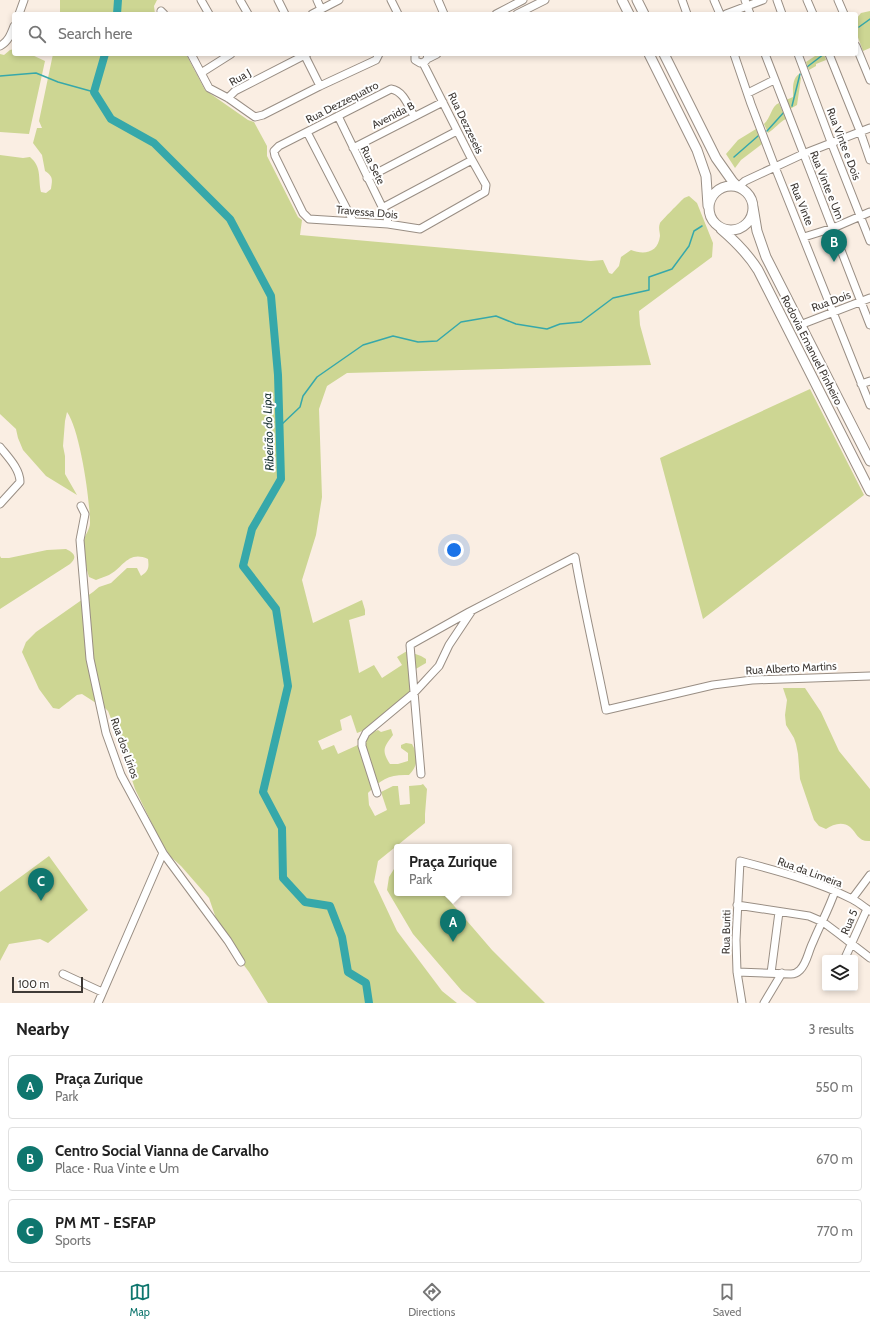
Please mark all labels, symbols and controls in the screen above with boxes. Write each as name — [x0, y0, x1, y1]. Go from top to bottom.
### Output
search box — [12, 12, 858, 56]
icon: search — [26, 23, 48, 45]
text: Search here — [58, 25, 133, 43]
street label: Rua J — [227, 65, 253, 89]
street label: Rua Dezzequatro — [303, 78, 381, 126]
street label: Rua Dezzeseis — [445, 90, 487, 156]
street label: Avenida B — [369, 98, 417, 132]
street label: Rua Vinte e Dois — [824, 106, 864, 183]
street label: Rua Sete — [358, 143, 389, 187]
street label: Rua Vinte e Um — [807, 149, 847, 222]
street label: Rua Vinte — [787, 181, 817, 228]
street label: Travessa Dois — [335, 202, 399, 222]
pin: B — [821, 229, 847, 262]
street label: Rua Dois — [809, 287, 853, 315]
street label: Rodovia Emanuel Pinheiro — [778, 293, 846, 407]
water label: Ribeirão do Lipa — [259, 393, 277, 471]
your location — [444, 540, 464, 560]
street label: Rua Alberto Martins — [745, 659, 837, 677]
street label: Rua dos Lírios — [108, 716, 143, 781]
popup — [394, 844, 512, 896]
text: Praça Zurique — [409, 853, 497, 871]
street label: Rua da Limeira — [776, 854, 845, 890]
pin: C — [28, 868, 54, 901]
text: Park — [409, 871, 432, 887]
street label: Rua 5 — [837, 907, 861, 937]
pin: A — [440, 909, 466, 942]
street label: Rua Buriti — [719, 910, 733, 954]
map controls — [822, 955, 858, 991]
button: layers — [822, 955, 858, 991]
scale bar — [12, 975, 83, 994]
text: 100 m — [18, 977, 49, 991]
text: Nearby — [16, 1019, 69, 1039]
text: 3 results — [808, 1021, 854, 1037]
text: Praça Zurique — [55, 1070, 143, 1088]
text: A — [26, 1079, 34, 1095]
text: 550 m — [816, 1079, 853, 1095]
text: Park — [55, 1088, 78, 1104]
text: Centro Social Vianna de Carvalho — [55, 1142, 269, 1160]
text: B — [26, 1151, 34, 1167]
text: 670 m — [816, 1151, 853, 1167]
text: Place · Rua Vinte e Um — [55, 1160, 179, 1176]
text: PM MT - ESFAP — [55, 1214, 156, 1232]
text: C — [26, 1223, 34, 1239]
text: 770 m — [817, 1223, 853, 1239]
text: Sports — [55, 1232, 91, 1248]
tab: Map — [129, 1281, 151, 1319]
tab: Directions — [408, 1281, 455, 1319]
tab: Saved — [713, 1281, 741, 1319]

